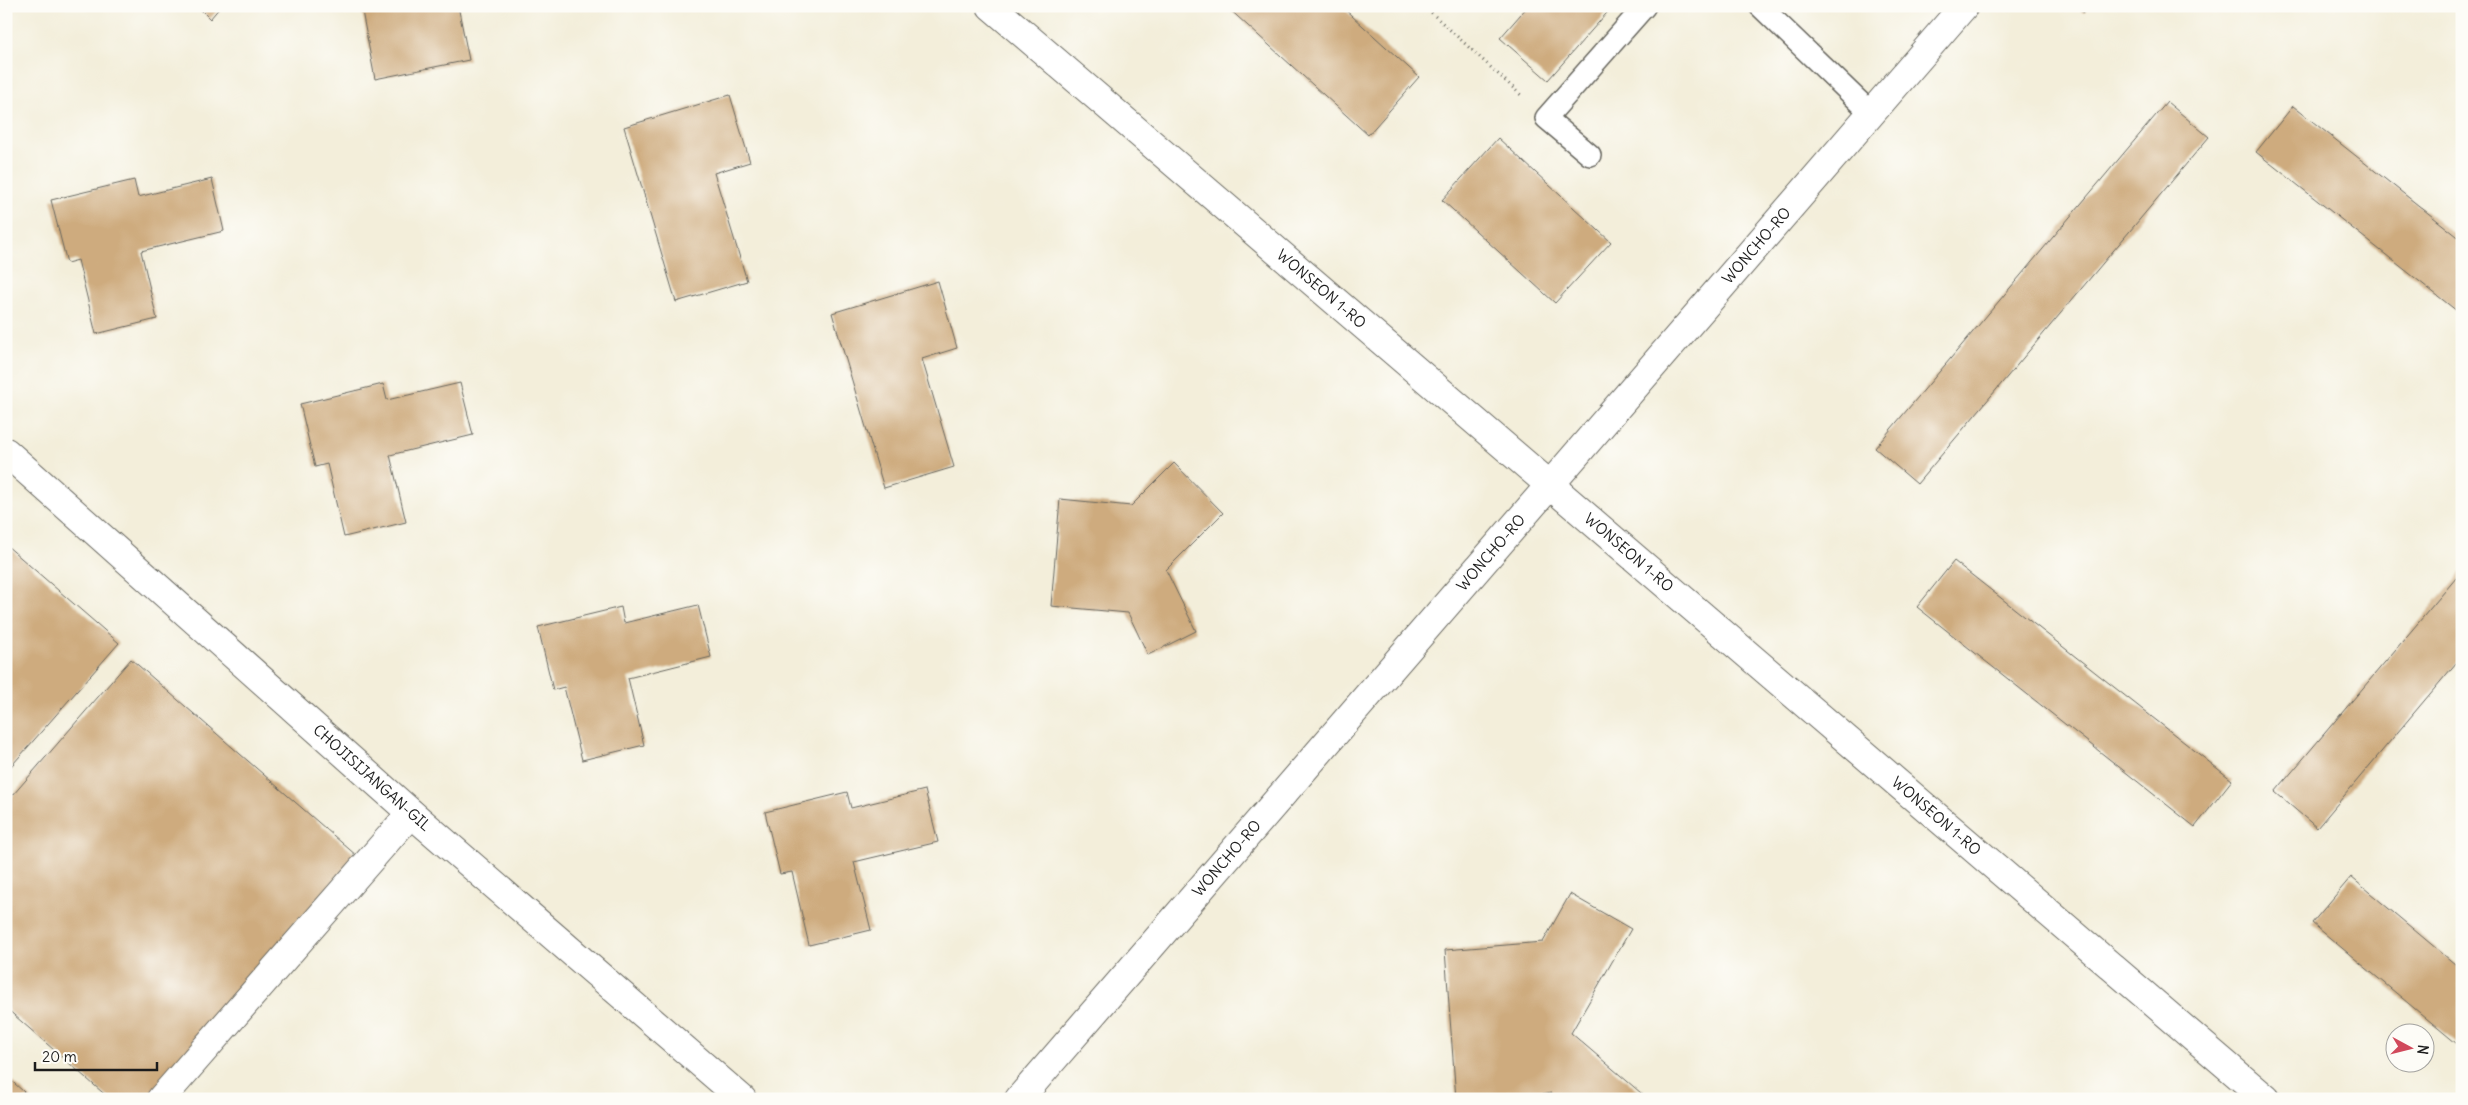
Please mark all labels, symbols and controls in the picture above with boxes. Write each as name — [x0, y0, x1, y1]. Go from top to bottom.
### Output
street label: WONCHO-RO — [1718, 203, 1795, 288]
street label: WONSEON 1-RO — [1273, 245, 1370, 332]
street label: WONSEON 1-RO — [1580, 509, 1678, 596]
street label: WONCHO-RO — [1452, 510, 1529, 595]
street label: CHOJISIJANGAN-GIL — [309, 720, 435, 835]
street label: WONSEON 1-RO — [1888, 772, 1985, 859]
street label: WONCHO-RO — [1188, 816, 1265, 900]
north arrow — [2386, 1022, 2436, 1072]
scale bar — [35, 1040, 158, 1072]
text: N — [2413, 1044, 2432, 1055]
text: 20 m — [42, 1047, 77, 1066]

